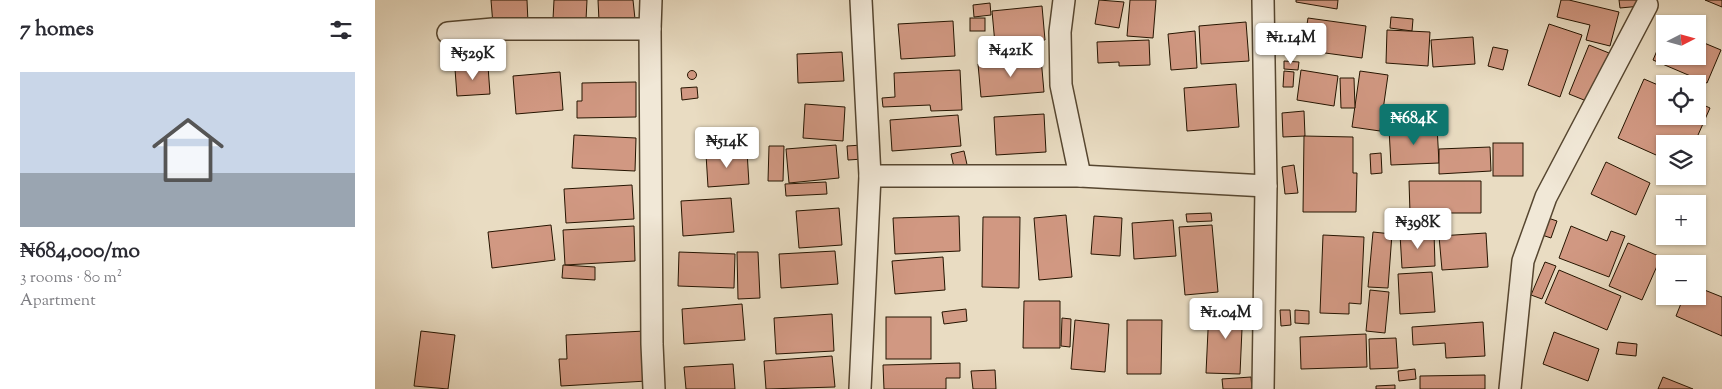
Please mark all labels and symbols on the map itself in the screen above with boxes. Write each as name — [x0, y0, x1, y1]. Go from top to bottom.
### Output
north arrow — [1656, 15, 1706, 65]
pin: ₦1.14M — [1250, 22, 1332, 65]
pin: ₦421K — [976, 36, 1046, 78]
pin: ₦529K — [438, 38, 508, 81]
pin: ₦684K — [1379, 104, 1449, 146]
pin: ₦514K — [692, 126, 762, 169]
pin: ₦398K — [1383, 208, 1453, 250]
pin: ₦1.04M — [1185, 298, 1267, 340]

